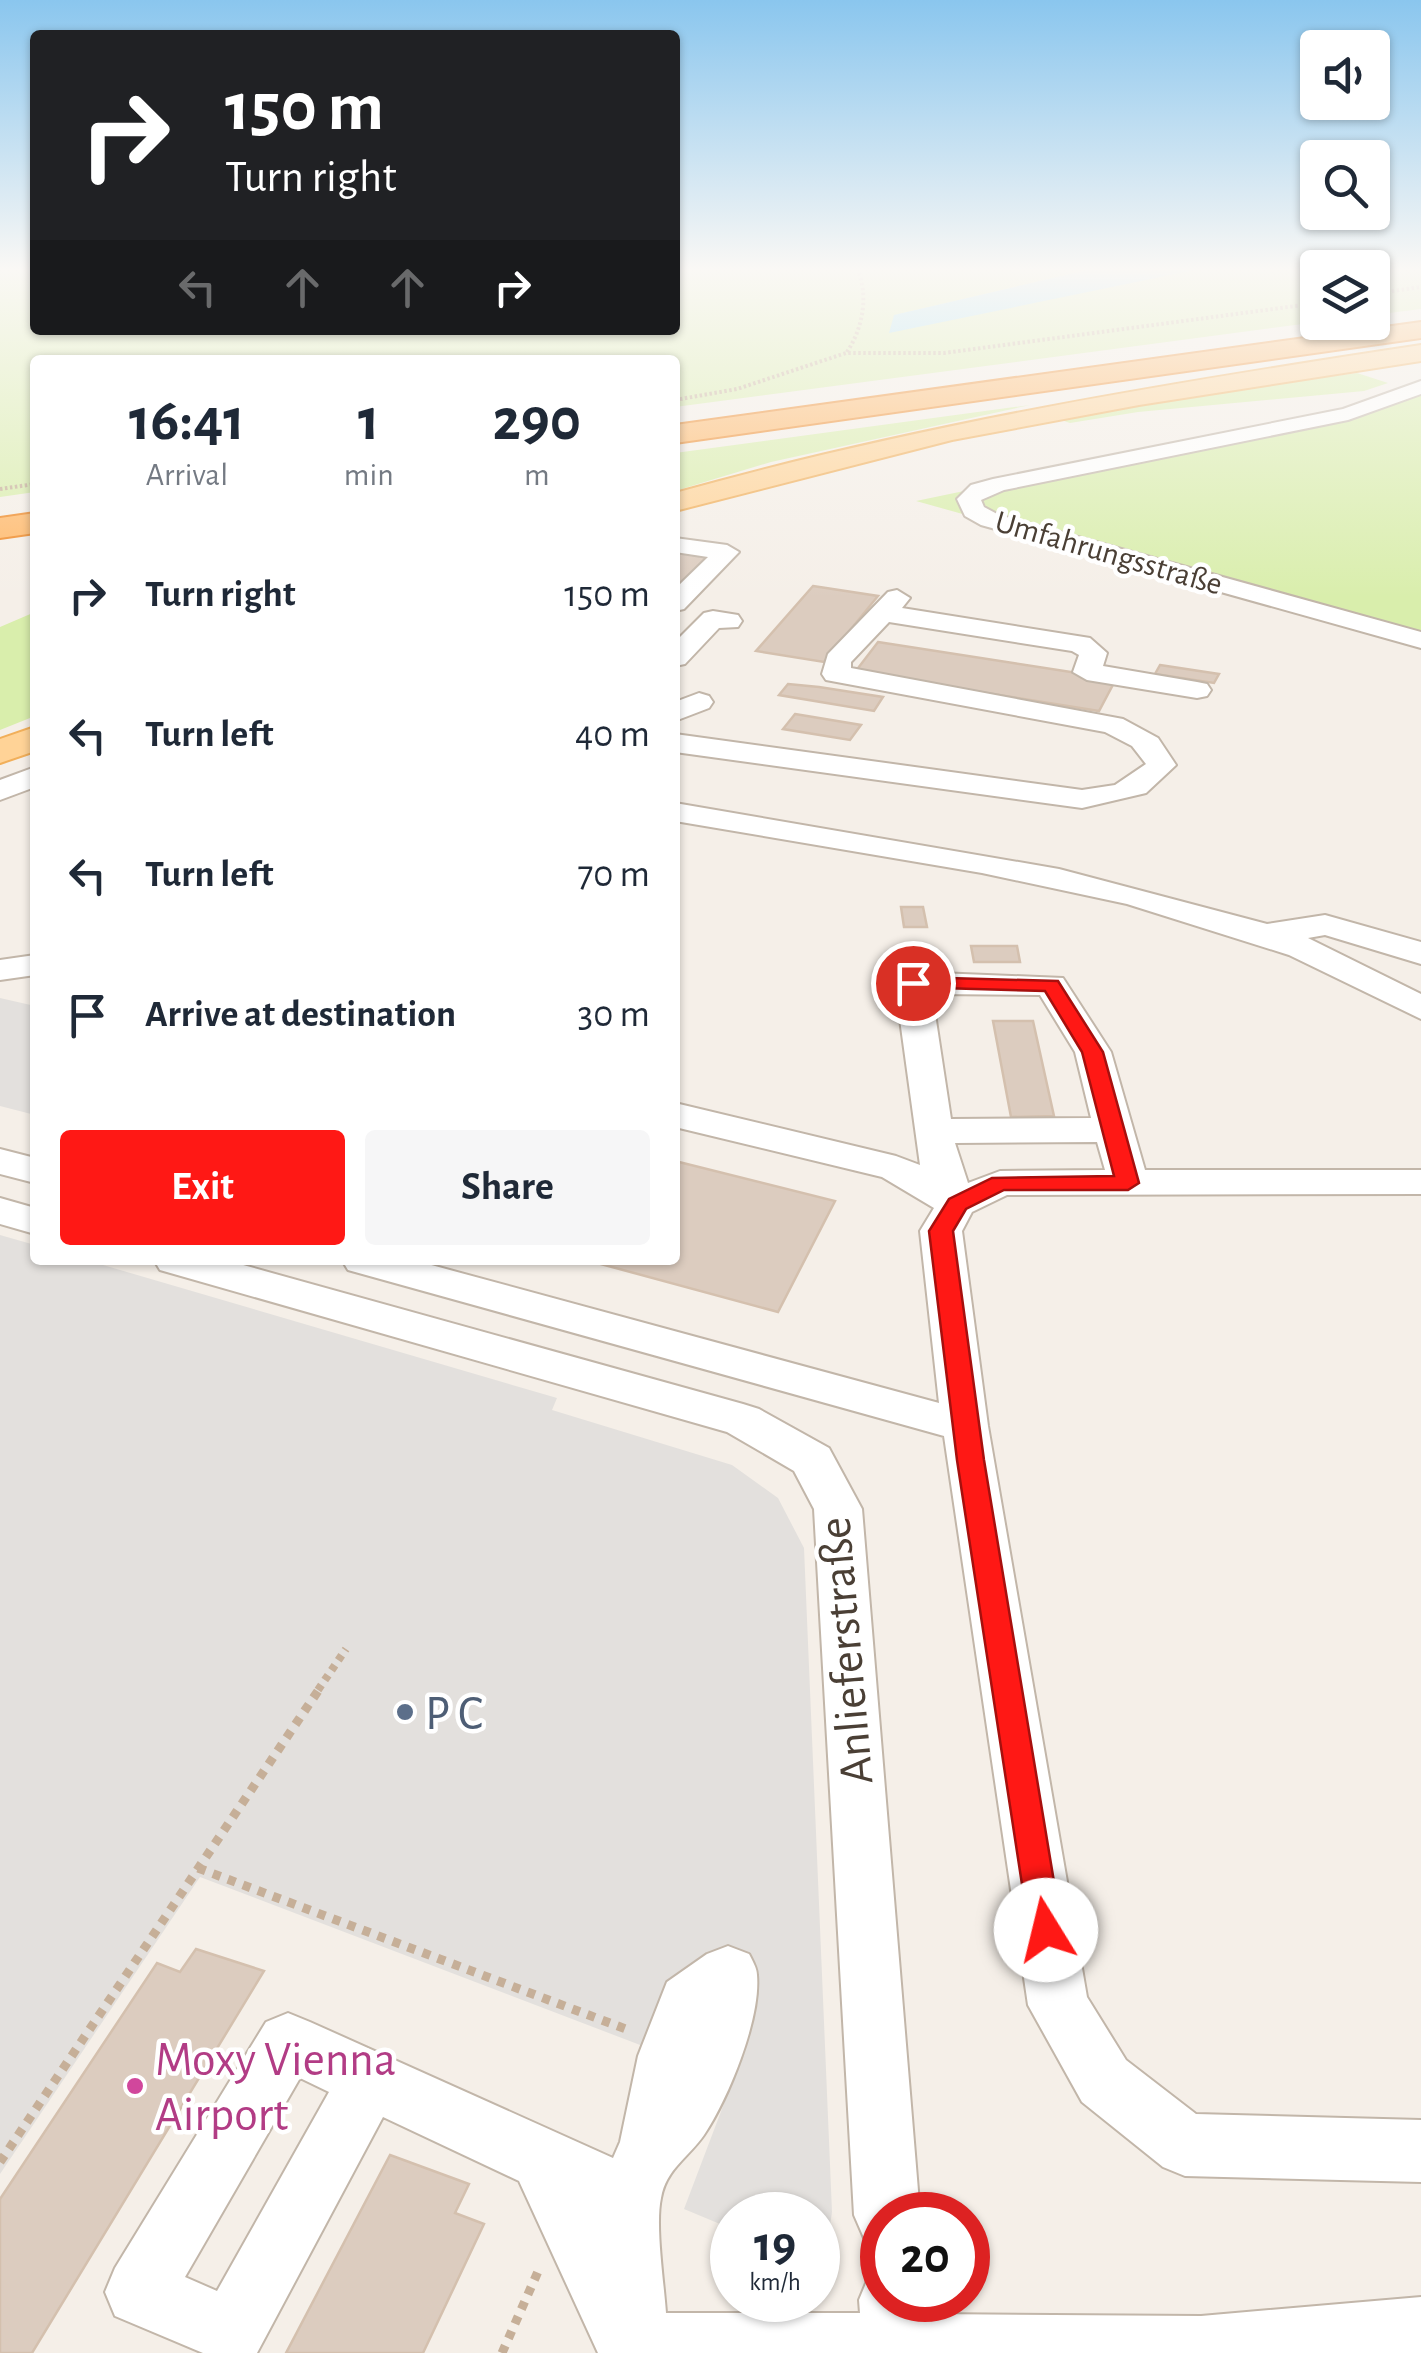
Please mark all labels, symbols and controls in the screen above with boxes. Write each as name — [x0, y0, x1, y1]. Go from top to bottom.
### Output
map controls — [1300, 30, 1390, 340]
button: sound — [1300, 30, 1390, 120]
icon: right — [60, 70, 190, 200]
text: 150 m — [225, 73, 384, 143]
button: search — [1300, 140, 1390, 230]
text: Turn right — [225, 155, 397, 200]
button: layers — [1300, 250, 1390, 340]
icon: left — [170, 260, 225, 315]
icon: ahead — [275, 260, 330, 315]
icon: ahead — [380, 260, 435, 315]
icon: right — [485, 260, 540, 315]
text: 16:41 — [129, 391, 245, 451]
text: 1 — [358, 391, 380, 451]
text: 290 — [493, 391, 581, 451]
text: Arrival — [146, 459, 228, 491]
text: min — [344, 459, 394, 491]
text: m — [524, 459, 550, 491]
street label: Umfahrungsstraße — [991, 505, 1226, 601]
icon: right — [60, 568, 115, 623]
text: Turn right — [145, 576, 295, 614]
text: 150 m — [564, 576, 650, 614]
icon: left — [60, 708, 115, 763]
text: Turn left — [145, 716, 273, 754]
text: 40 m — [575, 716, 650, 754]
icon: left — [60, 848, 115, 903]
text: Turn left — [145, 856, 273, 894]
text: 70 m — [577, 856, 650, 894]
pin — [871, 941, 956, 1026]
icon: arrive — [886, 956, 941, 1011]
icon: arrive — [60, 988, 115, 1043]
text: Arrive at destination — [145, 996, 456, 1034]
text: 30 m — [578, 996, 650, 1034]
button: Exit — [60, 1130, 345, 1245]
button: Share — [365, 1130, 650, 1245]
street label: Anlieferstraße — [811, 1515, 883, 1786]
place label: P C — [425, 1691, 483, 1739]
marker: P C — [394, 1701, 416, 1723]
position arrow — [994, 1878, 1098, 1982]
place label: Moxy Vienna Airport — [155, 2037, 396, 2140]
marker: Moxy Vienna Airport — [124, 2075, 146, 2097]
speed limit sign: 20 — [860, 2192, 990, 2322]
text: 19 — [754, 2220, 796, 2270]
text: km/h — [749, 2270, 801, 2295]

